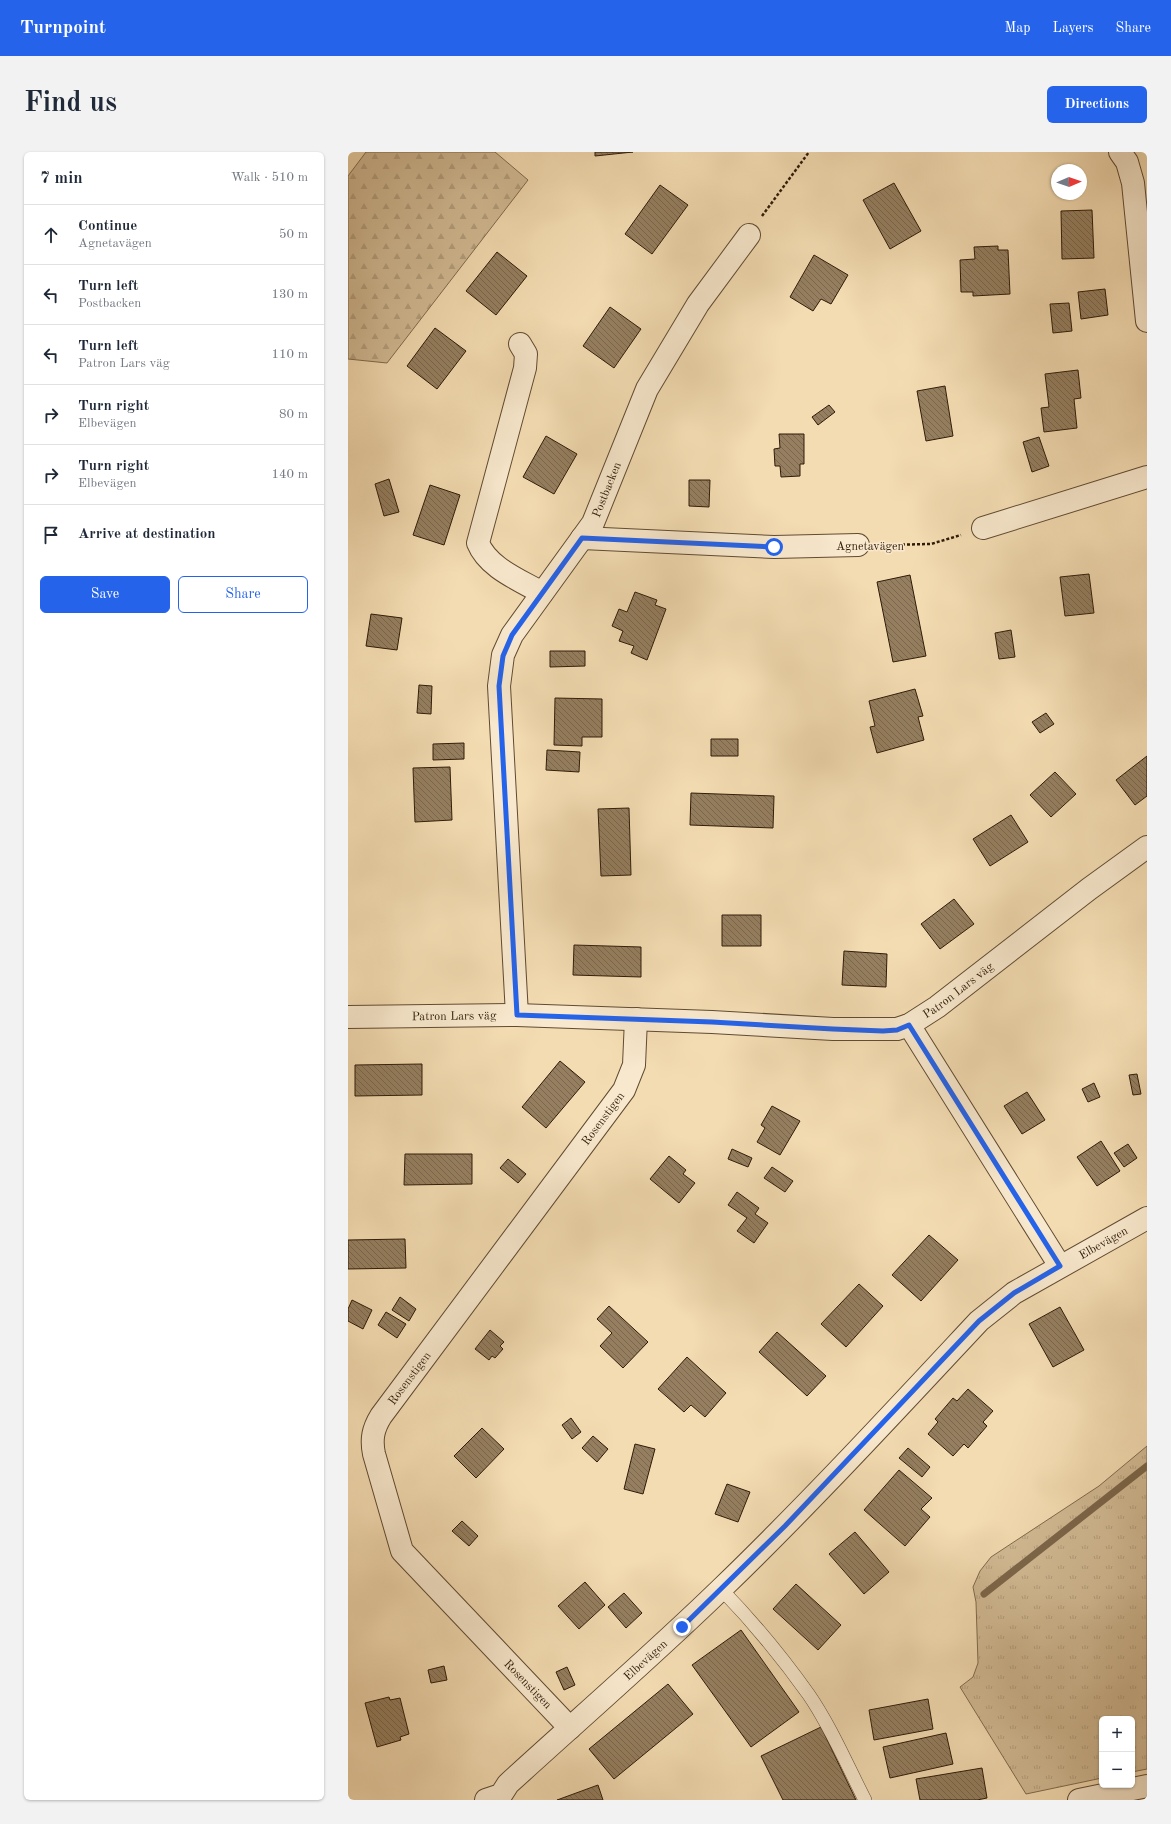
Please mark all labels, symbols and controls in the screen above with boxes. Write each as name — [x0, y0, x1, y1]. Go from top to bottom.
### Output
text: Turnpoint — [20, 19, 106, 38]
text: Map — [1005, 21, 1031, 35]
text: Layers — [1053, 21, 1094, 35]
text: Share — [1116, 21, 1151, 35]
button: Directions — [1047, 86, 1147, 123]
text: Find us — [24, 90, 117, 118]
north arrow — [1051, 164, 1087, 200]
text: 7 min — [40, 170, 83, 187]
text: Walk · 510 m — [231, 171, 308, 184]
text: Continue — [78, 219, 137, 234]
icon: ahead — [40, 224, 62, 246]
text: 50 m — [279, 228, 308, 241]
text: Agnetavägen — [78, 237, 152, 250]
text: Turn left — [78, 279, 138, 294]
icon: left — [40, 284, 62, 306]
text: 130 m — [271, 288, 308, 301]
text: Postbacken — [78, 297, 141, 310]
text: Turn left — [78, 339, 138, 354]
icon: left — [40, 344, 62, 366]
text: 110 m — [271, 348, 308, 361]
text: Patron Lars väg — [78, 357, 170, 370]
text: Turn right — [78, 399, 149, 414]
icon: right — [40, 404, 62, 426]
text: 80 m — [279, 408, 308, 421]
text: Elbevägen — [78, 417, 136, 430]
text: Turn right — [78, 459, 149, 474]
street label: Postbacken — [591, 460, 624, 519]
icon: right — [40, 464, 62, 486]
text: 140 m — [271, 468, 308, 481]
text: Elbevägen — [78, 477, 136, 490]
icon: arrive — [40, 524, 62, 546]
text: Arrive at destination — [78, 527, 216, 542]
route start — [765, 538, 783, 556]
street label: Agnetavägen — [836, 541, 905, 553]
button: Save — [40, 576, 170, 613]
button: Share — [178, 576, 308, 613]
street label: Patron Lars väg — [921, 960, 996, 1021]
street label: Patron Lars väg — [412, 1010, 497, 1023]
street label: Rosenstigen — [580, 1090, 628, 1148]
street label: Elbevägen — [1077, 1225, 1131, 1262]
street label: Rosenstigen — [386, 1349, 434, 1408]
route end — [673, 1618, 691, 1636]
street label: Elbevägen — [622, 1638, 670, 1683]
street label: Rosenstigen — [501, 1658, 554, 1712]
map controls — [1099, 1716, 1135, 1788]
button: + — [1099, 1716, 1135, 1752]
button: − — [1099, 1752, 1135, 1788]

